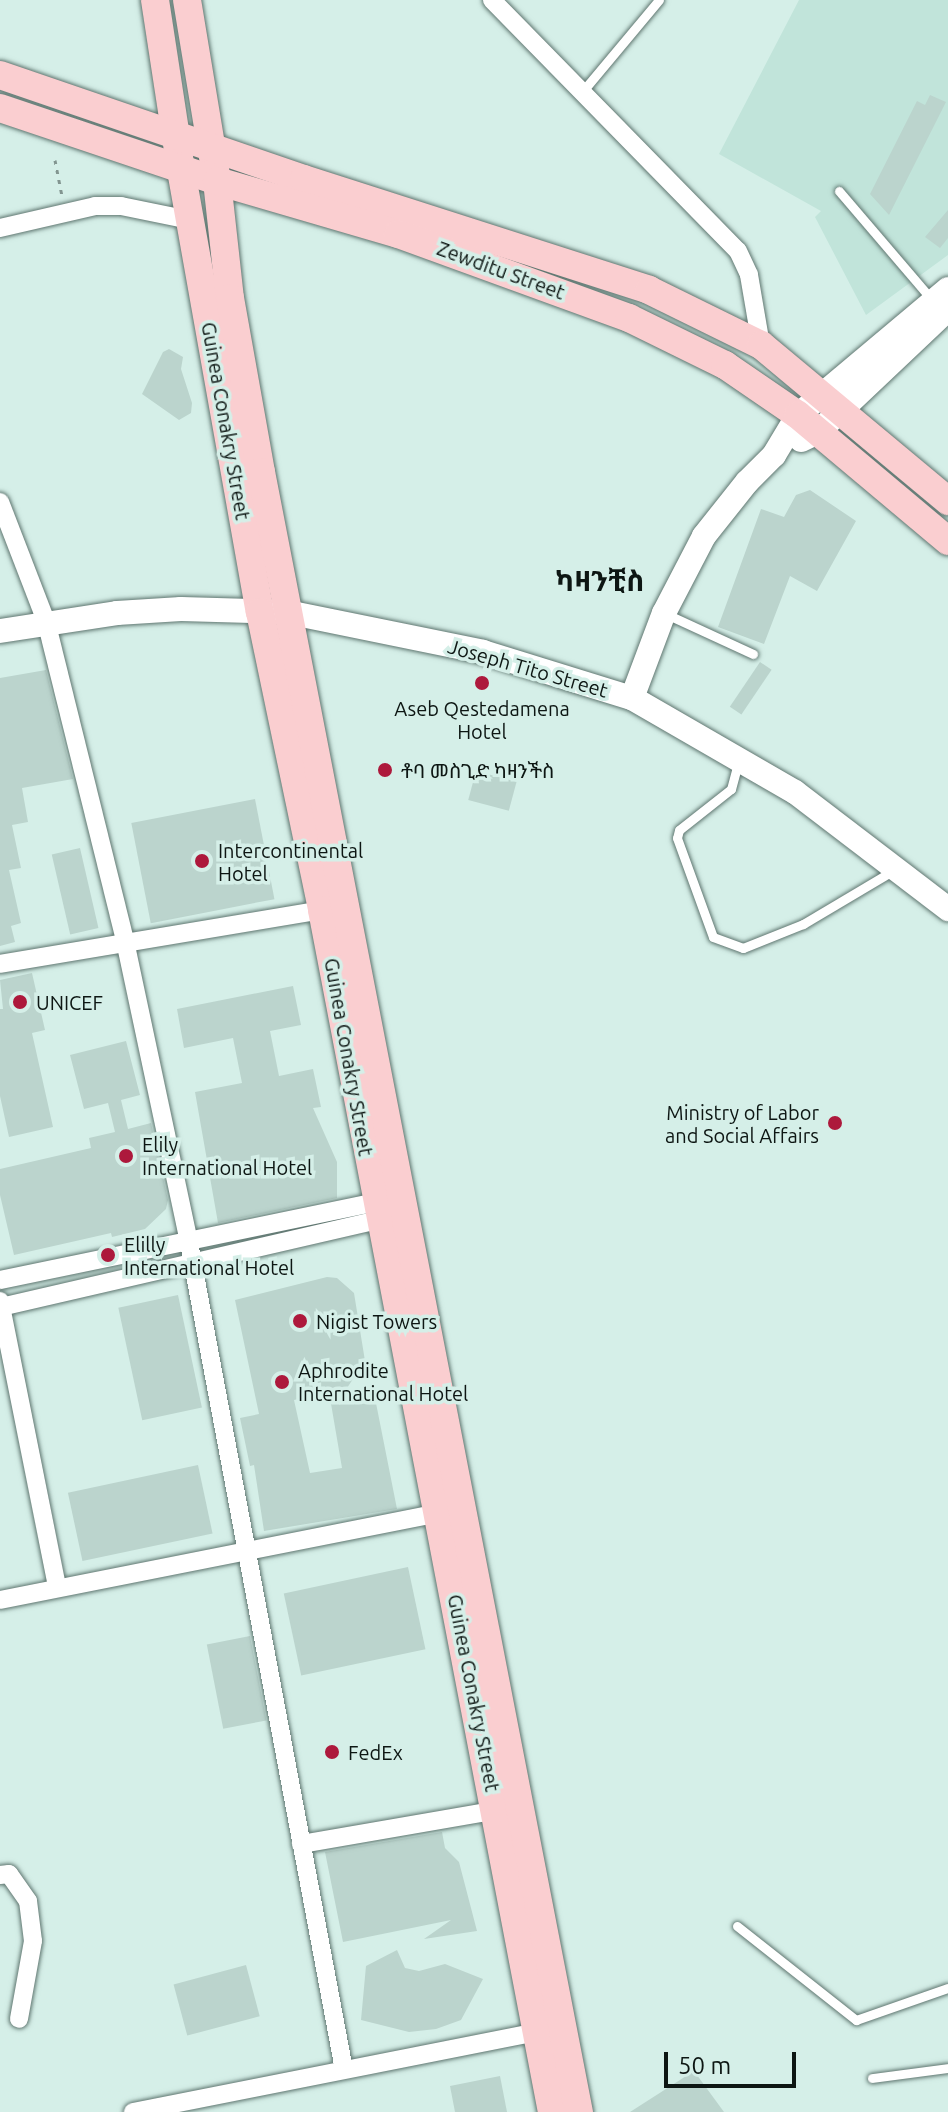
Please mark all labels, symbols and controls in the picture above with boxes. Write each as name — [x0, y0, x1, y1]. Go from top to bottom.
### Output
street label: Zewditu Street — [434, 236, 568, 304]
street label: Guinea Conakry Street — [197, 320, 255, 522]
district label: ካዛንቺስ — [556, 564, 644, 598]
street label: Joseph Tito Street — [445, 634, 611, 702]
marker: Aseb Qestedamena Hotel — [473, 674, 491, 692]
place label: Aseb Qestedamena Hotel — [394, 696, 570, 743]
place label: ቶባ መስጊድ ካዛንችስ — [401, 758, 554, 782]
marker: ቶባ መስጊድ ካዛንችስ — [376, 761, 394, 779]
place label: Intercontinental Hotel — [218, 838, 363, 885]
marker: Intercontinental Hotel — [193, 852, 211, 870]
street label: Guinea Conakry Street — [320, 956, 378, 1158]
place label: UNICEF — [36, 990, 103, 1014]
marker: UNICEF — [11, 993, 29, 1011]
place label: Ministry of Labor and Social Affairs — [665, 1100, 819, 1147]
marker: Ministry of Labor and Social Affairs — [826, 1114, 844, 1132]
place label: Elily International Hotel — [142, 1132, 312, 1179]
marker: Elily International Hotel — [117, 1147, 135, 1165]
place label: Elilly International Hotel — [124, 1232, 294, 1279]
marker: Elilly International Hotel — [99, 1246, 117, 1264]
place label: Nigist Towers — [316, 1309, 437, 1333]
marker: Nigist Towers — [291, 1312, 309, 1330]
place label: Aphrodite International Hotel — [298, 1358, 468, 1405]
marker: Aphrodite International Hotel — [273, 1373, 291, 1391]
street label: Guinea Conakry Street — [443, 1592, 505, 1794]
place label: FedEx — [348, 1740, 403, 1764]
marker: FedEx — [323, 1743, 341, 1761]
scale bar — [668, 2036, 800, 2086]
text: 50 m — [678, 2052, 731, 2079]

